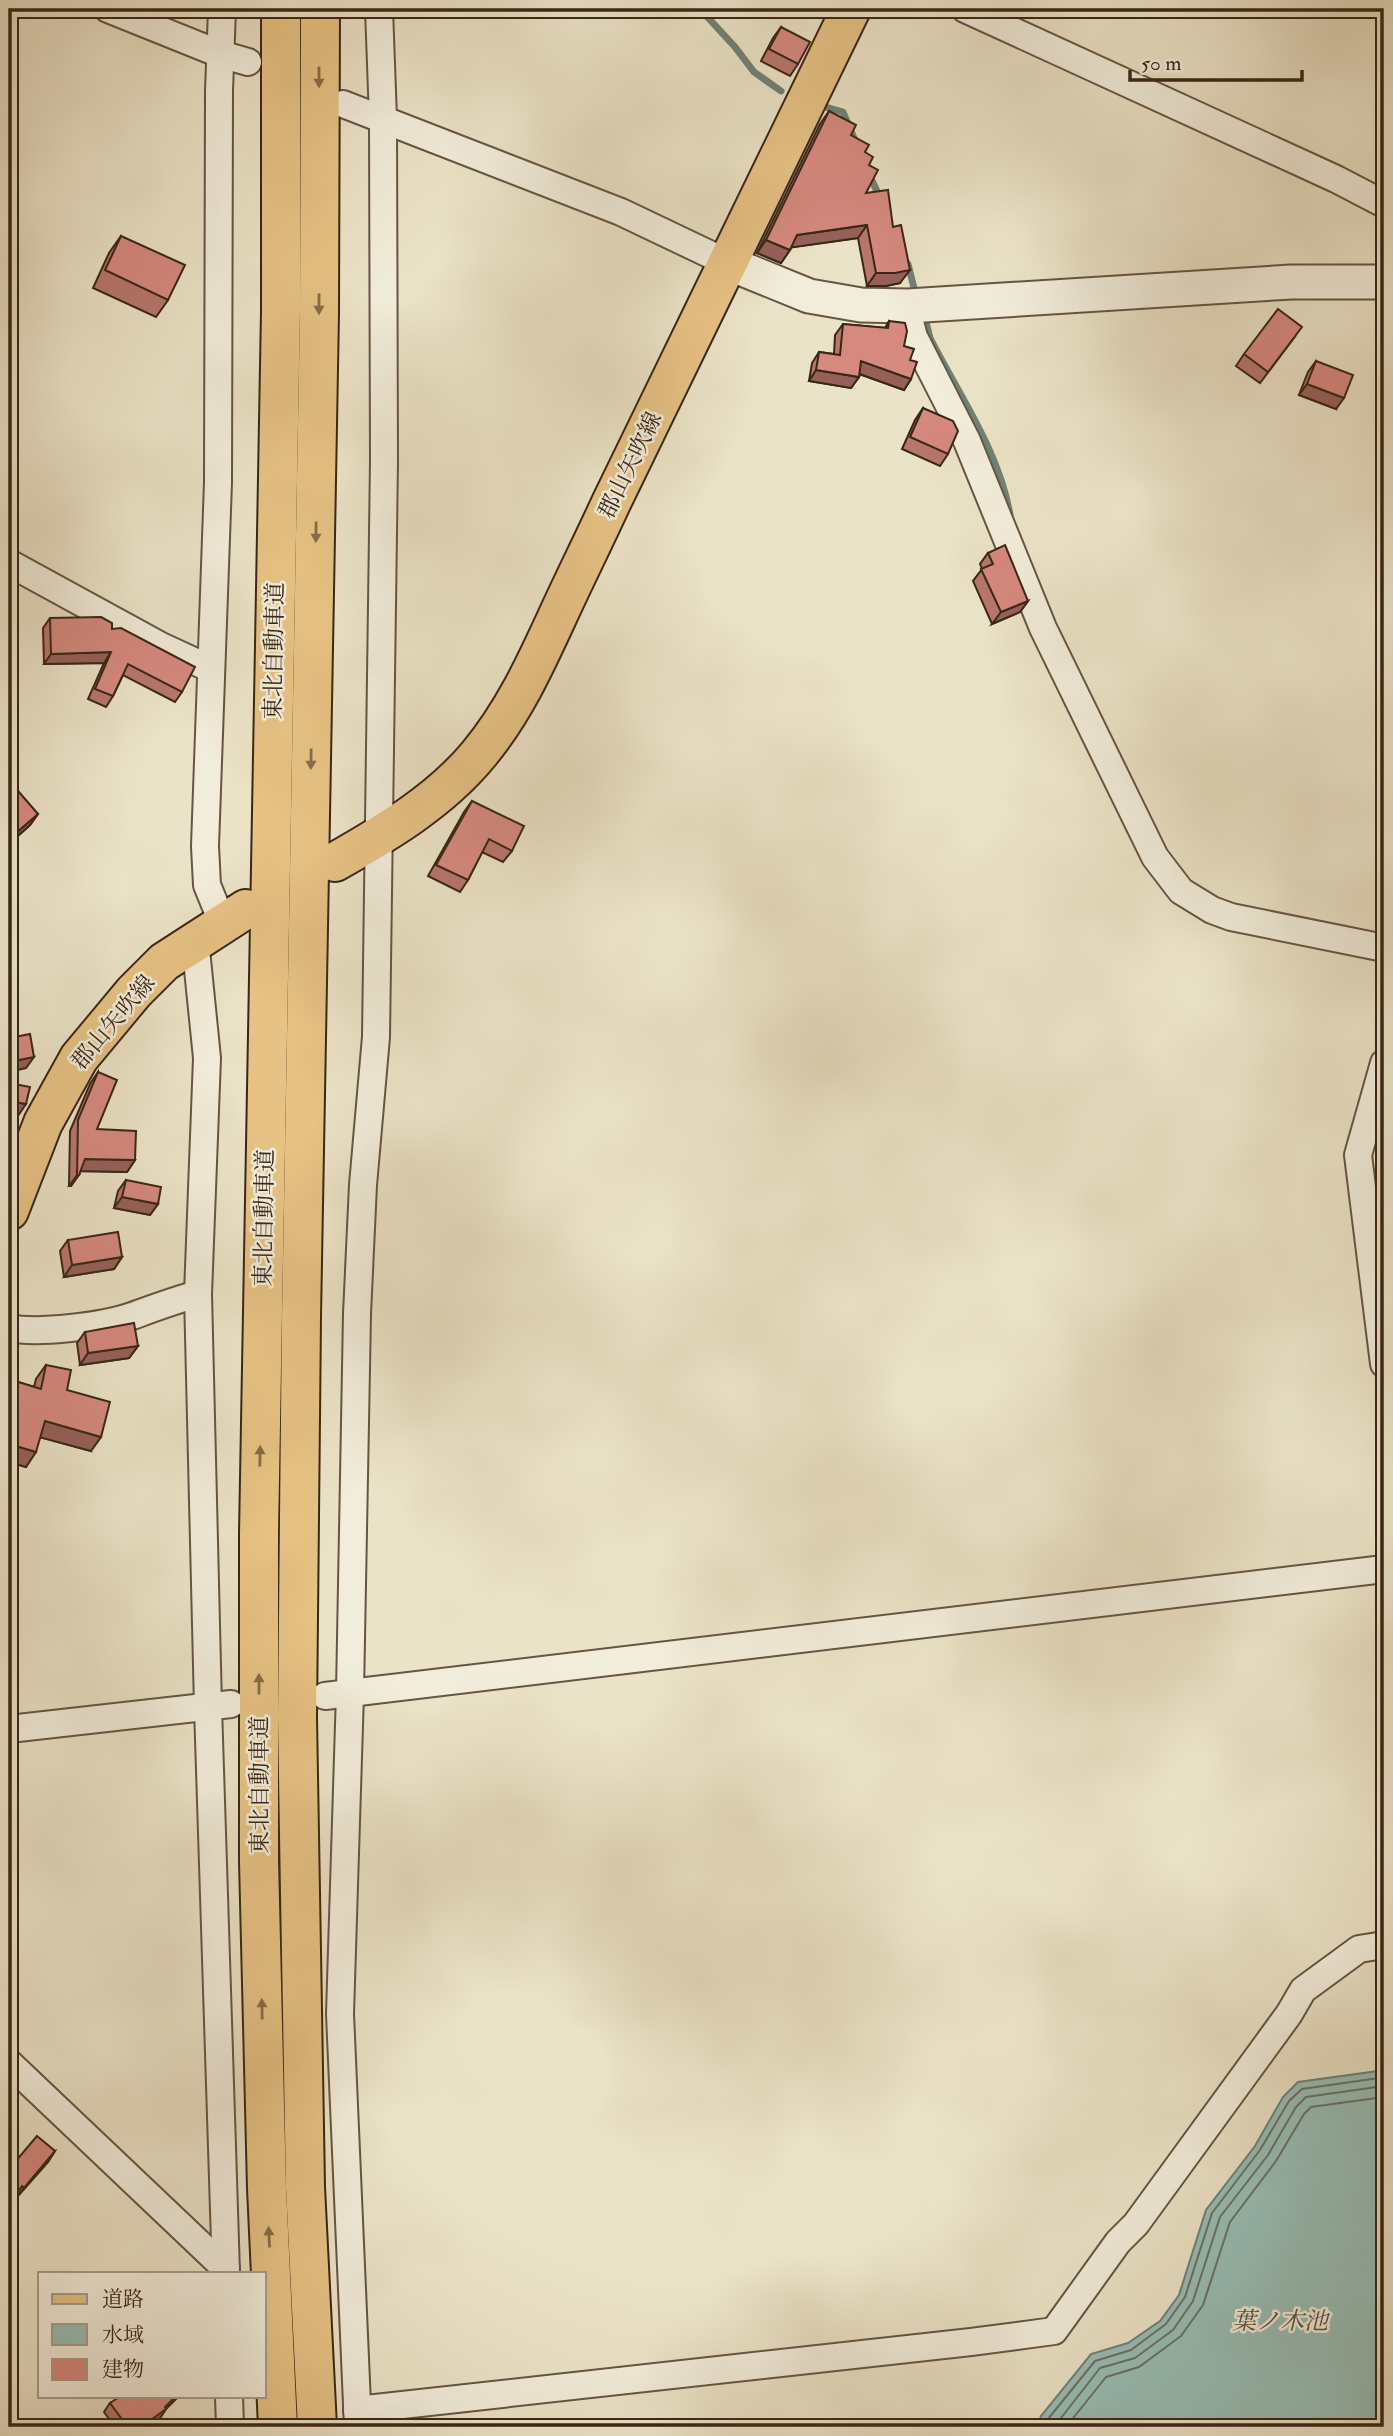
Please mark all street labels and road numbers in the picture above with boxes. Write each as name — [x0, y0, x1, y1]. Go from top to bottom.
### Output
street label: 郡山矢吹線 — [592, 407, 668, 523]
street label: 東北自動車道 — [258, 582, 290, 720]
street label: 郡山矢吹線 — [65, 969, 161, 1075]
street label: 東北自動車道 — [248, 1149, 280, 1287]
street label: 東北自動車道 — [245, 1716, 274, 1854]

